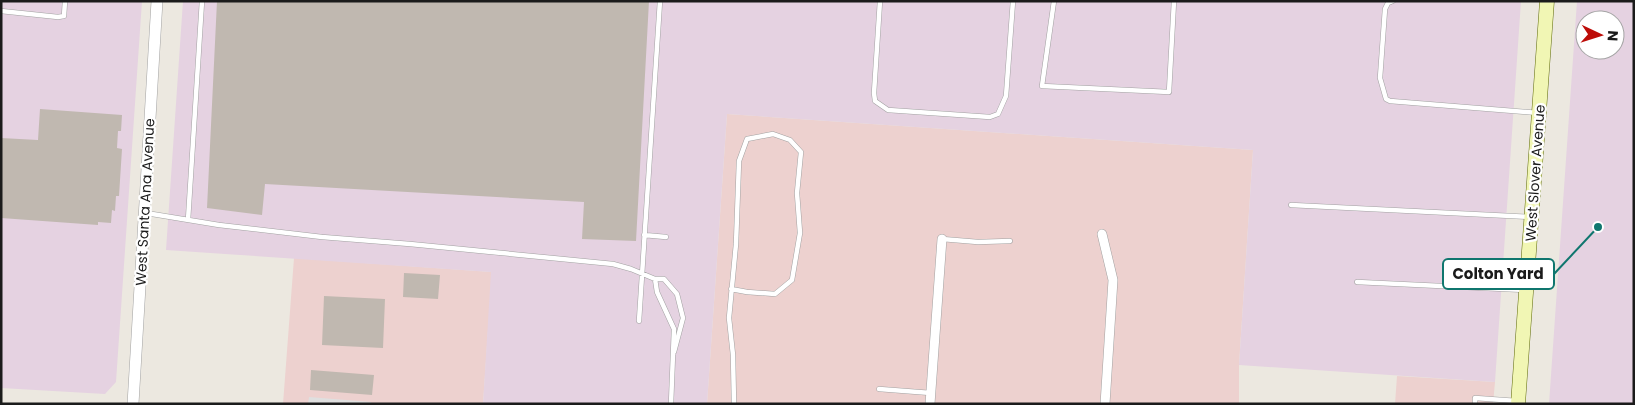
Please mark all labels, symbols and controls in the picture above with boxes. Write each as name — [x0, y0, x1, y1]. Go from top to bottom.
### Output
north arrow — [1575, 10, 1625, 60]
text: N — [1603, 30, 1623, 42]
street label: West Slover Avenue — [1520, 104, 1550, 242]
street label: West Santa Ana Avenue — [131, 117, 159, 286]
callout: Colton Yard — [1443, 259, 1554, 289]
text: Colton Yard — [1452, 263, 1544, 284]

